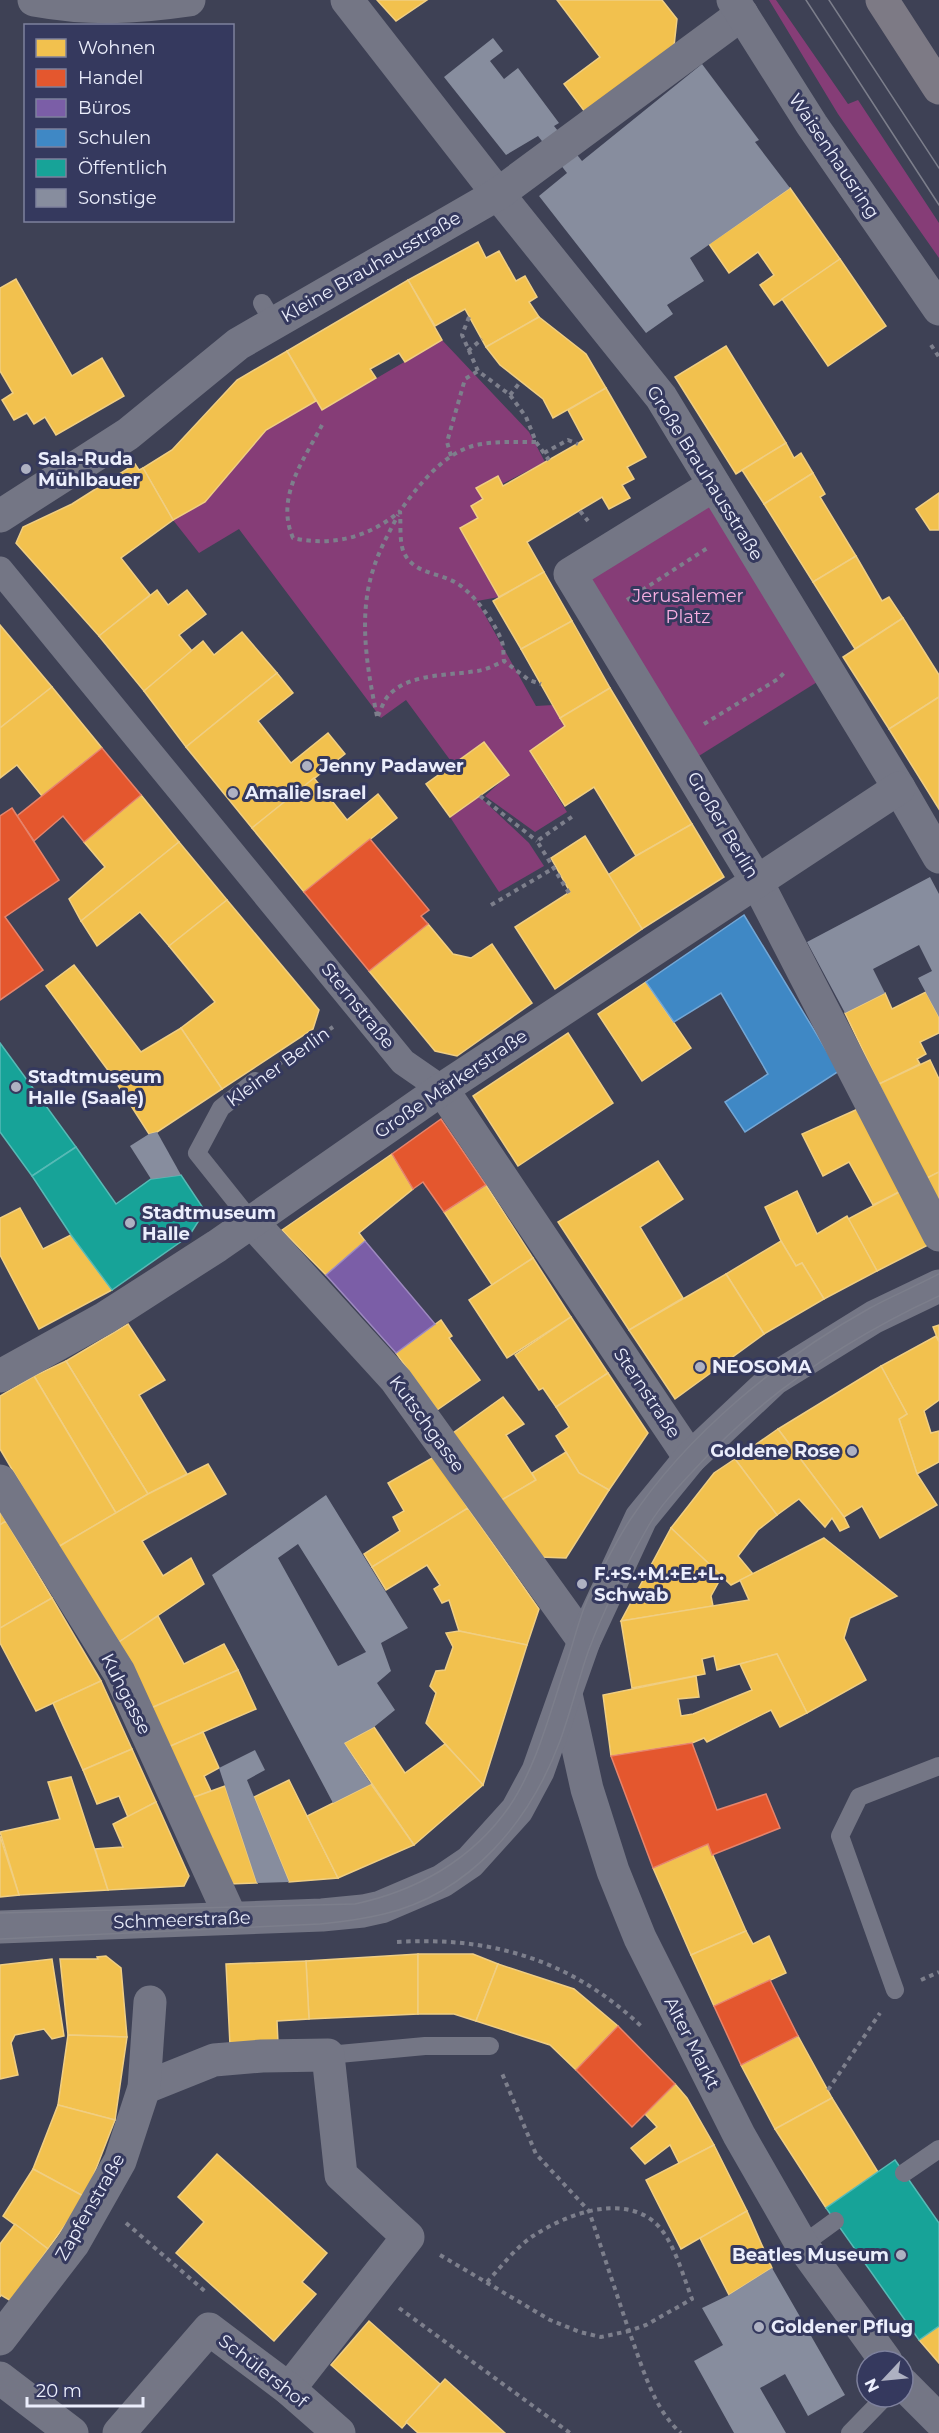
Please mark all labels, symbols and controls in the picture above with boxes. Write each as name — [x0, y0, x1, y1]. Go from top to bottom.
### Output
legend — [24, 24, 234, 222]
text: Wohnen — [78, 37, 156, 59]
text: Handel — [78, 67, 143, 89]
street label: Waisenhausring — [784, 89, 884, 223]
text: Büros — [78, 97, 131, 119]
text: Schulen — [78, 127, 151, 149]
text: Öffentlich — [78, 157, 167, 179]
text: Sonstige — [78, 187, 157, 209]
street label: Kleine Brauhausstraße — [277, 207, 465, 327]
street label: Große Brauhausstraße — [642, 381, 768, 565]
place label: Sala-Ruda Mühlbauer — [38, 448, 140, 491]
marker: Sala-Ruda Mühlbauer — [19, 462, 33, 476]
park label: Jerusalemer Platz — [631, 585, 744, 628]
place label: Jenny Padawer — [318, 755, 464, 777]
marker: Jenny Padawer — [300, 759, 314, 773]
street label: Großer Berlin — [683, 768, 763, 882]
place label: Amalie Israel — [244, 782, 367, 804]
marker: Amalie Israel — [226, 786, 240, 800]
street label: Sternstraße — [317, 959, 399, 1054]
street label: Kleiner Berlin — [222, 1022, 334, 1112]
street label: Große Märkerstraße — [371, 1025, 532, 1143]
place label: Stadtmuseum Halle (Saale) — [28, 1066, 162, 1109]
marker: Stadtmuseum Halle (Saale) — [9, 1080, 23, 1094]
place label: Stadtmuseum Halle — [142, 1202, 276, 1245]
marker: Stadtmuseum Halle — [123, 1216, 137, 1230]
street label: Sternstraße — [609, 1344, 685, 1442]
place label: NEOSOMA — [712, 1356, 812, 1378]
marker: NEOSOMA — [693, 1360, 707, 1374]
street label: Kutschgasse — [385, 1371, 470, 1477]
place label: Goldene Rose — [710, 1440, 840, 1462]
marker: Goldene Rose — [845, 1444, 859, 1458]
place label: F.+S.+M.+E.+L. Schwab — [594, 1563, 724, 1606]
marker: F.+S.+M.+E.+L. Schwab — [575, 1577, 589, 1591]
street label: Kuhgasse — [96, 1650, 156, 1738]
street label: Schmeerstraße — [113, 1907, 251, 1933]
street label: Alter Markt — [659, 1993, 725, 2093]
street label: Zapfenstraße — [51, 2150, 129, 2264]
place label: Beatles Museum — [732, 2244, 889, 2266]
marker: Beatles Museum — [894, 2248, 908, 2262]
place label: Goldener Pflug — [771, 2316, 913, 2338]
marker: Goldener Pflug — [752, 2320, 766, 2334]
street label: Schülershof — [214, 2330, 312, 2413]
north arrow — [855, 2349, 915, 2409]
scale bar — [27, 2370, 142, 2408]
text: N — [861, 2375, 883, 2395]
text: 20 m — [36, 2380, 82, 2402]

